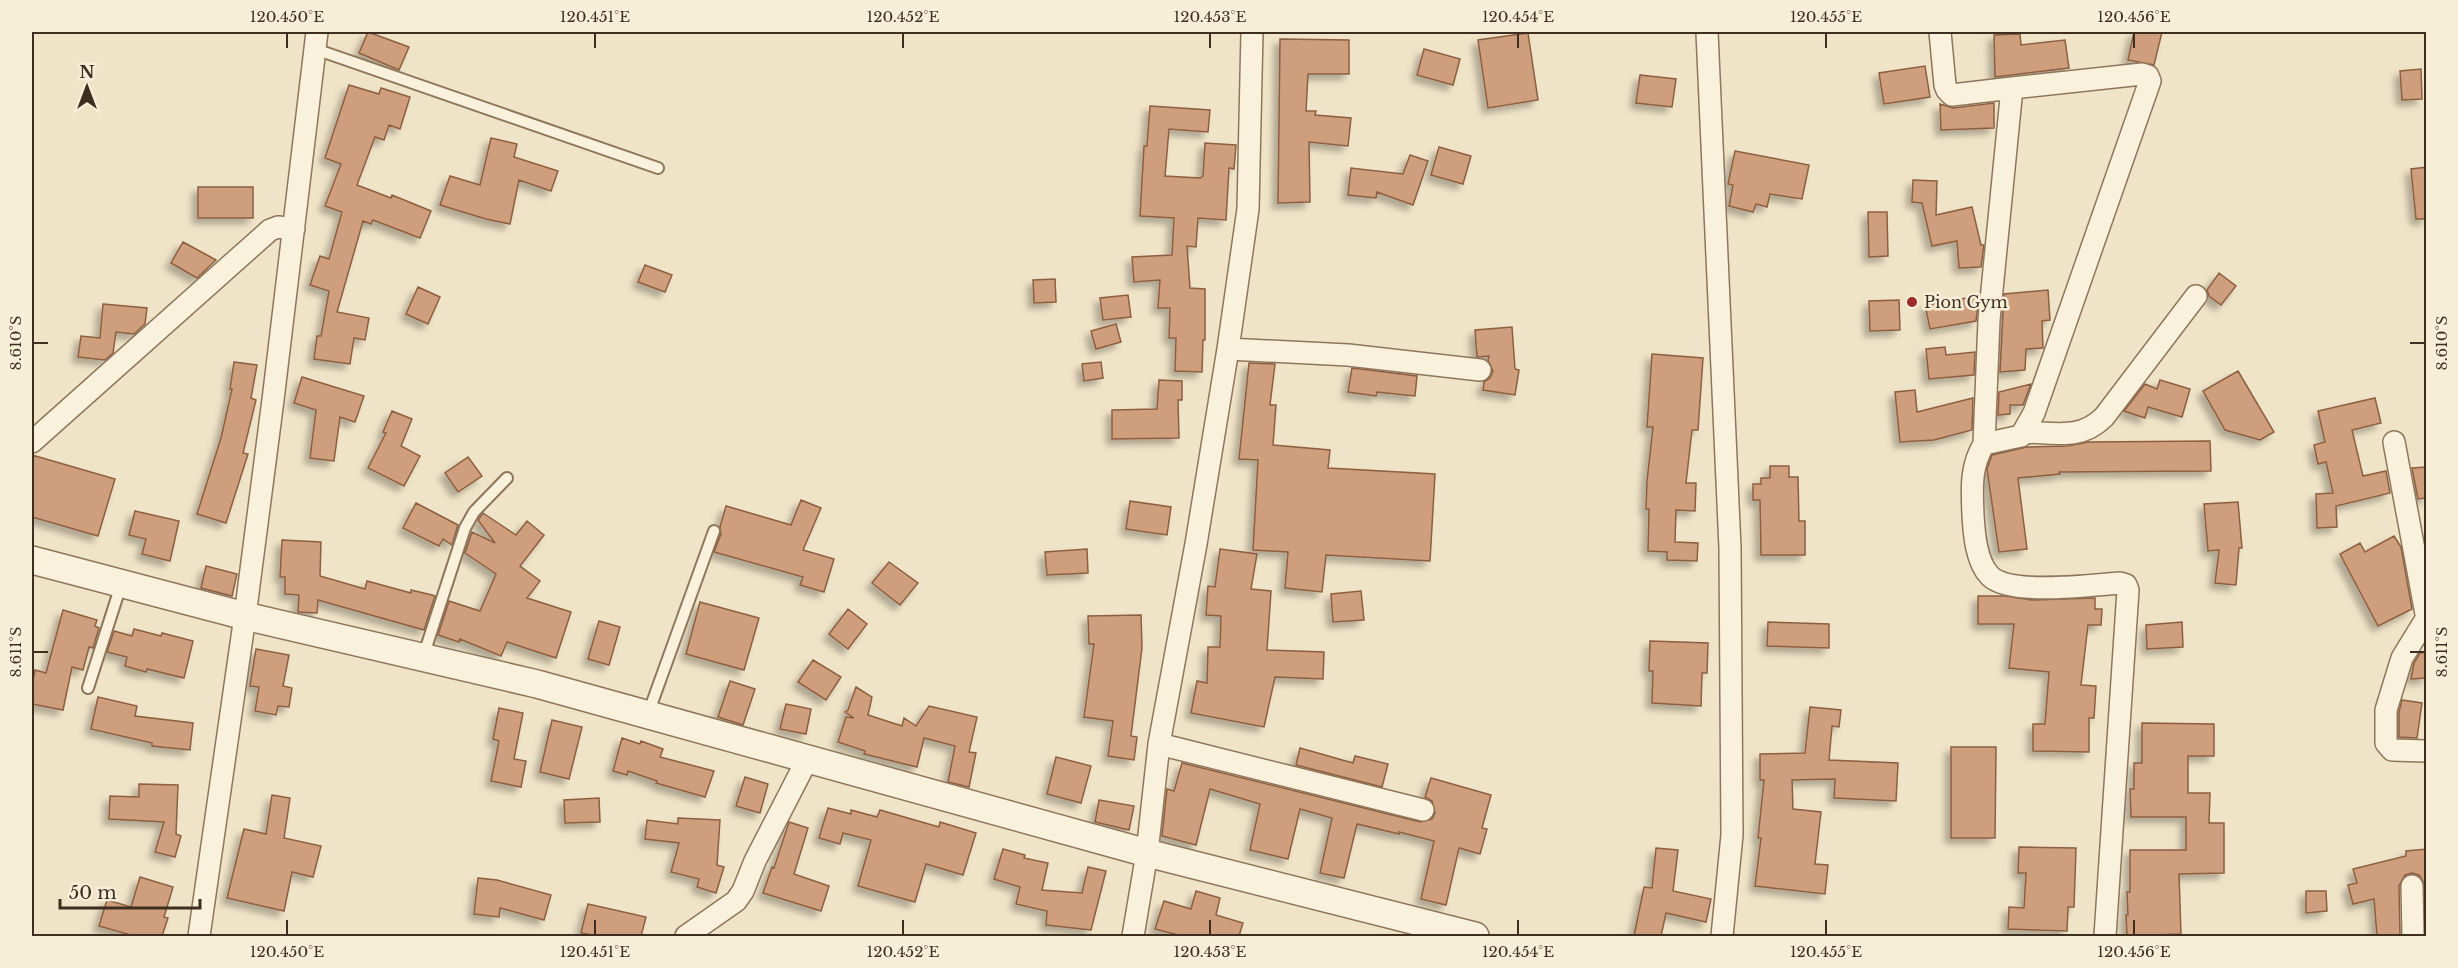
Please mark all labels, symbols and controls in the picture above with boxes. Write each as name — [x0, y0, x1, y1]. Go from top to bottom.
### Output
text: 120.450°E — [250, 7, 324, 26]
text: 120.451°E — [560, 7, 630, 26]
text: 120.452°E — [867, 7, 940, 26]
text: 120.453°E — [1174, 7, 1247, 26]
text: 120.454°E — [1482, 7, 1554, 26]
text: 120.455°E — [1790, 7, 1862, 26]
text: 120.456°E — [2097, 7, 2171, 26]
north arrow — [57, 57, 117, 117]
text: N — [79, 62, 95, 82]
place label: Pion Gym — [1924, 292, 2008, 312]
marker: Pion Gym — [1905, 295, 1919, 309]
text: 8.610°S — [6, 316, 25, 370]
text: 8.610°S — [2432, 316, 2451, 370]
text: 8.611°S — [6, 627, 25, 677]
text: 8.611°S — [2432, 627, 2451, 677]
scale bar — [60, 872, 200, 910]
text: 50 m — [69, 882, 117, 904]
text: 120.450°E — [250, 942, 324, 961]
text: 120.451°E — [560, 942, 630, 961]
text: 120.452°E — [867, 942, 940, 961]
text: 120.453°E — [1174, 942, 1247, 961]
text: 120.454°E — [1482, 942, 1554, 961]
text: 120.455°E — [1790, 942, 1862, 961]
text: 120.456°E — [2097, 942, 2171, 961]

